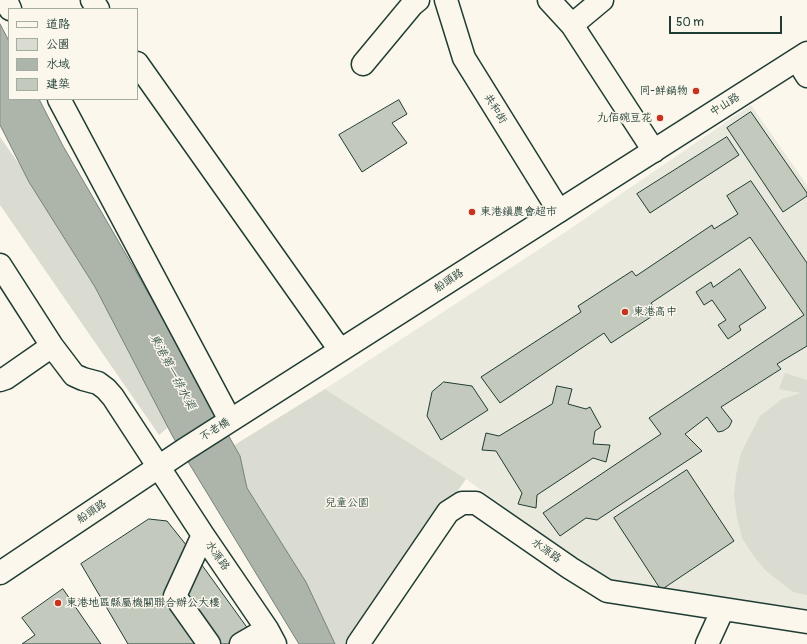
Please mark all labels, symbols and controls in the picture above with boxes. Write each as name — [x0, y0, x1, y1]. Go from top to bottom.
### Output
legend — [8, 8, 138, 100]
scale bar — [671, 8, 784, 34]
text: 50 m — [676, 15, 704, 30]
text: 道路 — [46, 17, 70, 32]
text: 公園 — [46, 37, 70, 52]
text: 水域 — [46, 57, 70, 72]
text: 建築 — [46, 77, 70, 92]
place label: 同-鮮鍋物 — [639, 84, 688, 98]
marker: 同-鮮鍋物 — [691, 86, 701, 96]
street label: 中山路 — [708, 91, 742, 119]
street label: 共和街 — [481, 92, 509, 126]
place label: 九佰碗豆花 — [597, 111, 652, 125]
marker: 九佰碗豆花 — [655, 113, 665, 123]
place label: 東港鎮農會超市 — [480, 205, 557, 219]
marker: 東港鎮農會超市 — [467, 207, 477, 217]
street label: 船頭路 — [432, 266, 466, 296]
place label: 東港高中 — [633, 305, 677, 319]
marker: 東港高中 — [620, 307, 630, 317]
water label: 東港第一排水渠 — [146, 332, 198, 412]
street label: 不老橋 — [198, 416, 232, 444]
park label: 兒童公園 — [325, 496, 369, 510]
street label: 船頭路 — [75, 497, 109, 527]
street label: 水源路 — [529, 536, 563, 566]
street label: 水源路 — [202, 539, 232, 573]
place label: 東港地區縣屬機關聯合辦公大樓 — [66, 596, 220, 610]
marker: 東港地區縣屬機關聯合辦公大樓 — [53, 598, 63, 608]

